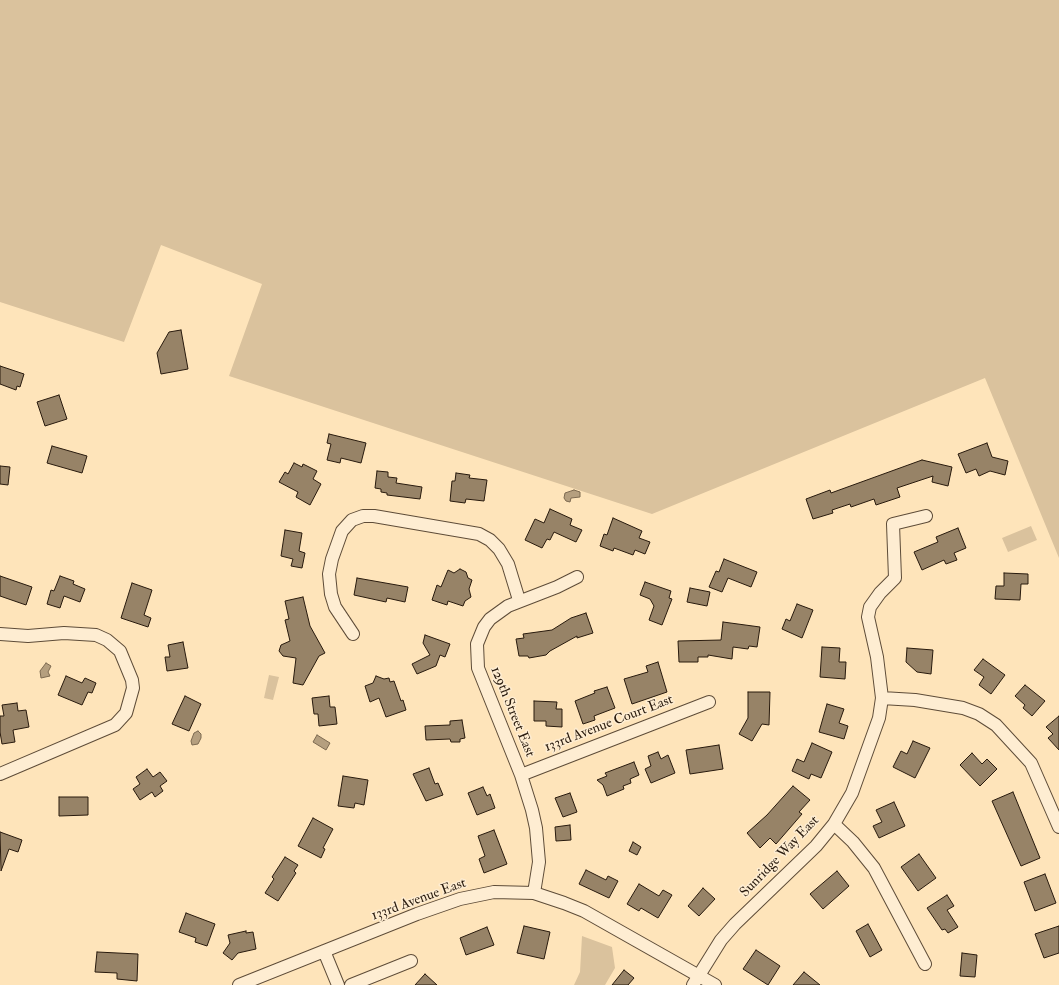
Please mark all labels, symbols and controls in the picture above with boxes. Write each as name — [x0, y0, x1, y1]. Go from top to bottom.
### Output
street label: 129th Street East — [486, 664, 538, 760]
street label: 133rd Avenue Court East — [542, 692, 676, 756]
street label: Sunridge Way East — [737, 813, 823, 901]
street label: 133rd Avenue East — [369, 875, 469, 925]

